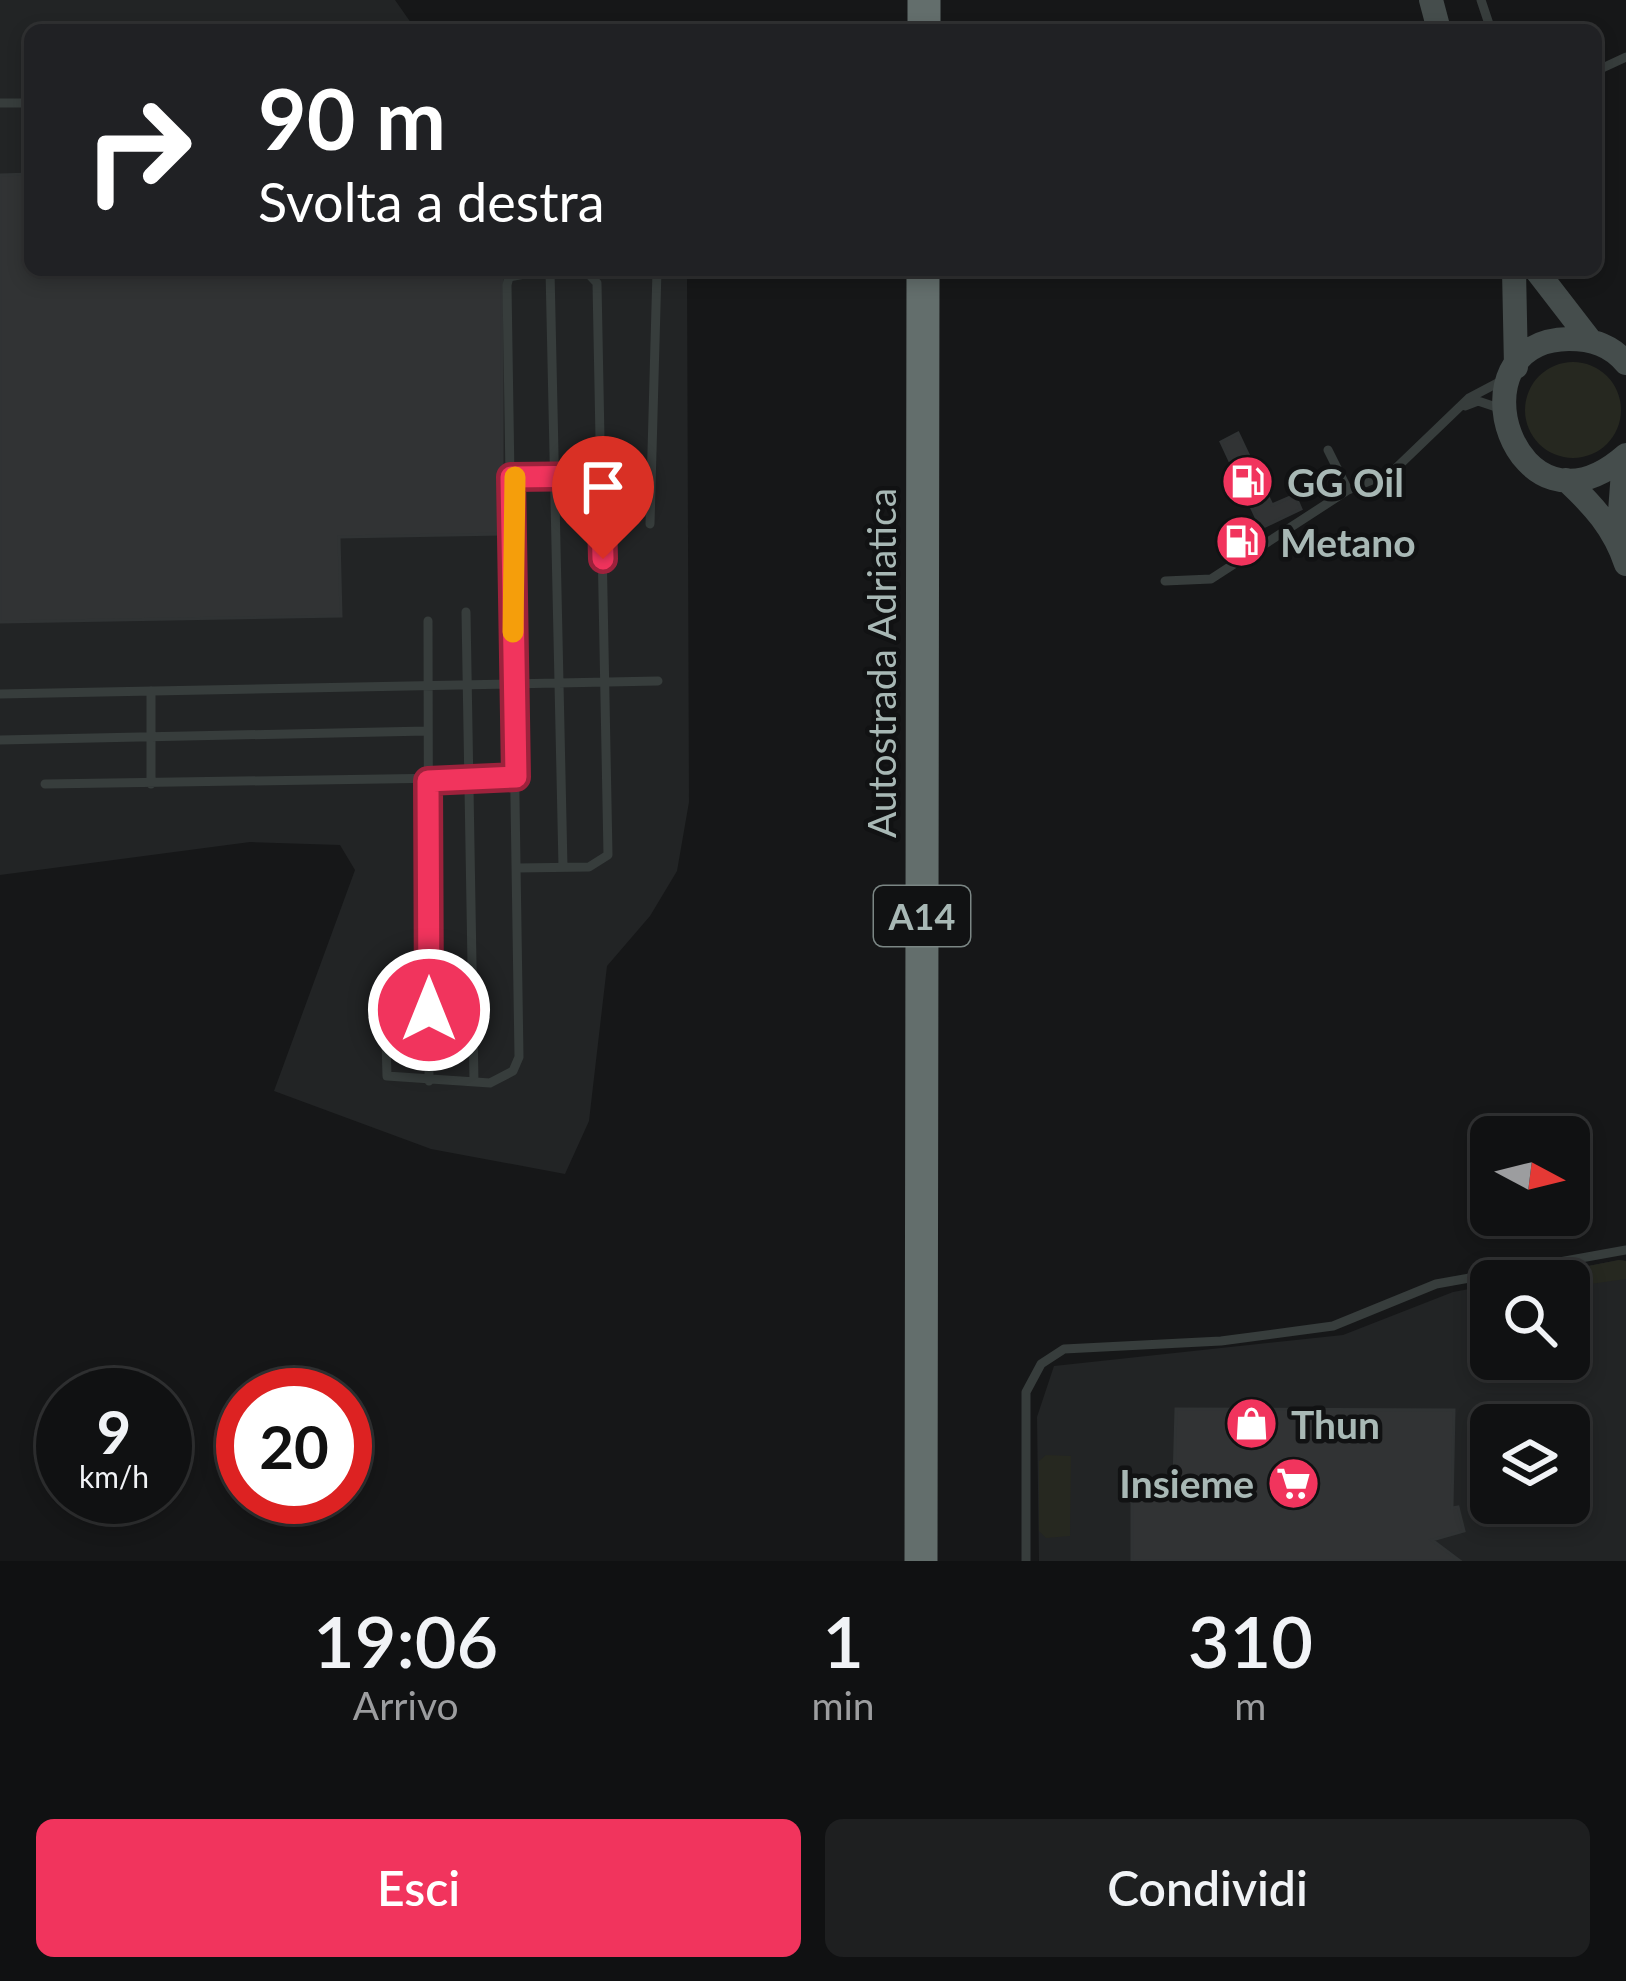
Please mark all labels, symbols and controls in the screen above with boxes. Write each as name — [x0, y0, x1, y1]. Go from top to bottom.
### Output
text: 90 m — [258, 67, 446, 168]
icon: right — [60, 72, 216, 228]
text: Svolta a destra — [258, 169, 605, 234]
pin — [552, 436, 654, 559]
icon: arrive — [570, 454, 636, 520]
fuel station icon: GG Oil — [1220, 454, 1276, 510]
place label: GG Oil — [1287, 459, 1404, 505]
street label: Autostrada Adriatica — [858, 488, 904, 838]
fuel station icon: Metano — [1213, 514, 1269, 570]
place label: Metano — [1280, 519, 1416, 565]
road number: A14 — [874, 886, 970, 946]
position arrow — [366, 947, 492, 1073]
north arrow — [1470, 1116, 1590, 1236]
map controls — [1470, 1116, 1590, 1524]
button: search — [1470, 1260, 1590, 1380]
speed limit sign: 20 — [216, 1368, 372, 1524]
text: 9 — [97, 1395, 131, 1467]
shop icon: Thun — [1224, 1396, 1280, 1452]
place label: Thun — [1291, 1401, 1380, 1447]
button: layers — [1470, 1404, 1590, 1524]
supermarket icon: Insieme — [1265, 1455, 1321, 1511]
text: km/h — [79, 1458, 149, 1494]
place label: Insieme — [1119, 1460, 1254, 1506]
text: 19:06 — [313, 1597, 498, 1683]
text: 1 — [822, 1597, 864, 1683]
text: 310 — [1188, 1597, 1313, 1683]
text: Arrivo — [353, 1682, 459, 1728]
text: min — [811, 1682, 875, 1728]
text: m — [1234, 1682, 1266, 1728]
button: Esci — [36, 1819, 801, 1957]
button: Condividi — [825, 1819, 1590, 1957]

